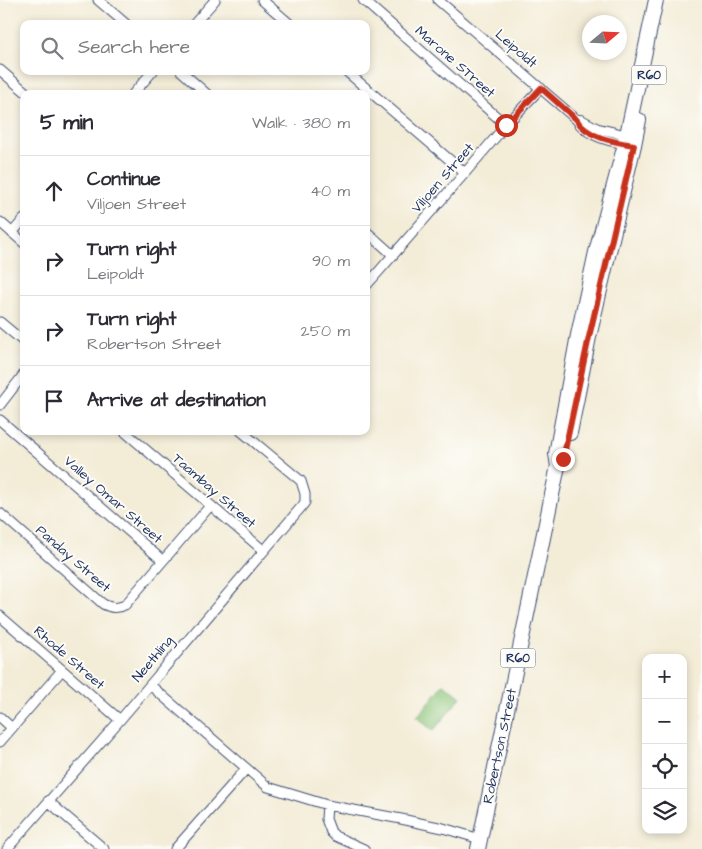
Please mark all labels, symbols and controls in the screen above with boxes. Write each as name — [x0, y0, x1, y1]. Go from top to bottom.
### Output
north arrow — [582, 15, 627, 60]
search box — [20, 20, 370, 75]
street label: Marone STreet — [410, 21, 500, 103]
street label: Leipoldt — [491, 25, 542, 73]
icon: search — [38, 34, 66, 62]
text: Search here — [78, 34, 190, 61]
road number: R60 — [632, 66, 666, 84]
text: 5 min — [40, 108, 93, 137]
text: Walk · 380 m — [252, 112, 350, 134]
route start — [495, 114, 518, 137]
street label: Viljoen Street — [407, 138, 479, 217]
text: Continue — [87, 166, 161, 193]
icon: ahead — [40, 177, 68, 205]
text: 40 m — [310, 180, 350, 202]
text: Viljoen Street — [87, 193, 186, 215]
text: Turn right — [87, 236, 176, 263]
icon: right — [40, 247, 68, 275]
text: 90 m — [312, 250, 350, 272]
text: Leipoldt — [87, 263, 144, 285]
text: Turn right — [87, 306, 176, 333]
icon: right — [40, 317, 68, 345]
text: 250 m — [301, 320, 350, 342]
text: Robertson Street — [87, 333, 221, 355]
icon: arrive — [40, 387, 68, 415]
text: Arrive at destination — [87, 387, 266, 414]
route end — [552, 448, 575, 471]
street label: Taambay Street — [168, 449, 261, 533]
street label: Valley Omar Street — [59, 451, 167, 549]
street label: Panday Street — [31, 521, 115, 598]
street label: Rhode Street — [29, 621, 109, 695]
street label: Neethling — [128, 631, 178, 687]
road number: R60 — [500, 648, 536, 668]
map controls — [642, 654, 687, 834]
button: + — [642, 654, 687, 699]
street label: Robertson Street — [478, 686, 522, 805]
button: − — [642, 699, 687, 744]
button: locate — [642, 744, 687, 789]
button: layers — [642, 789, 687, 834]

